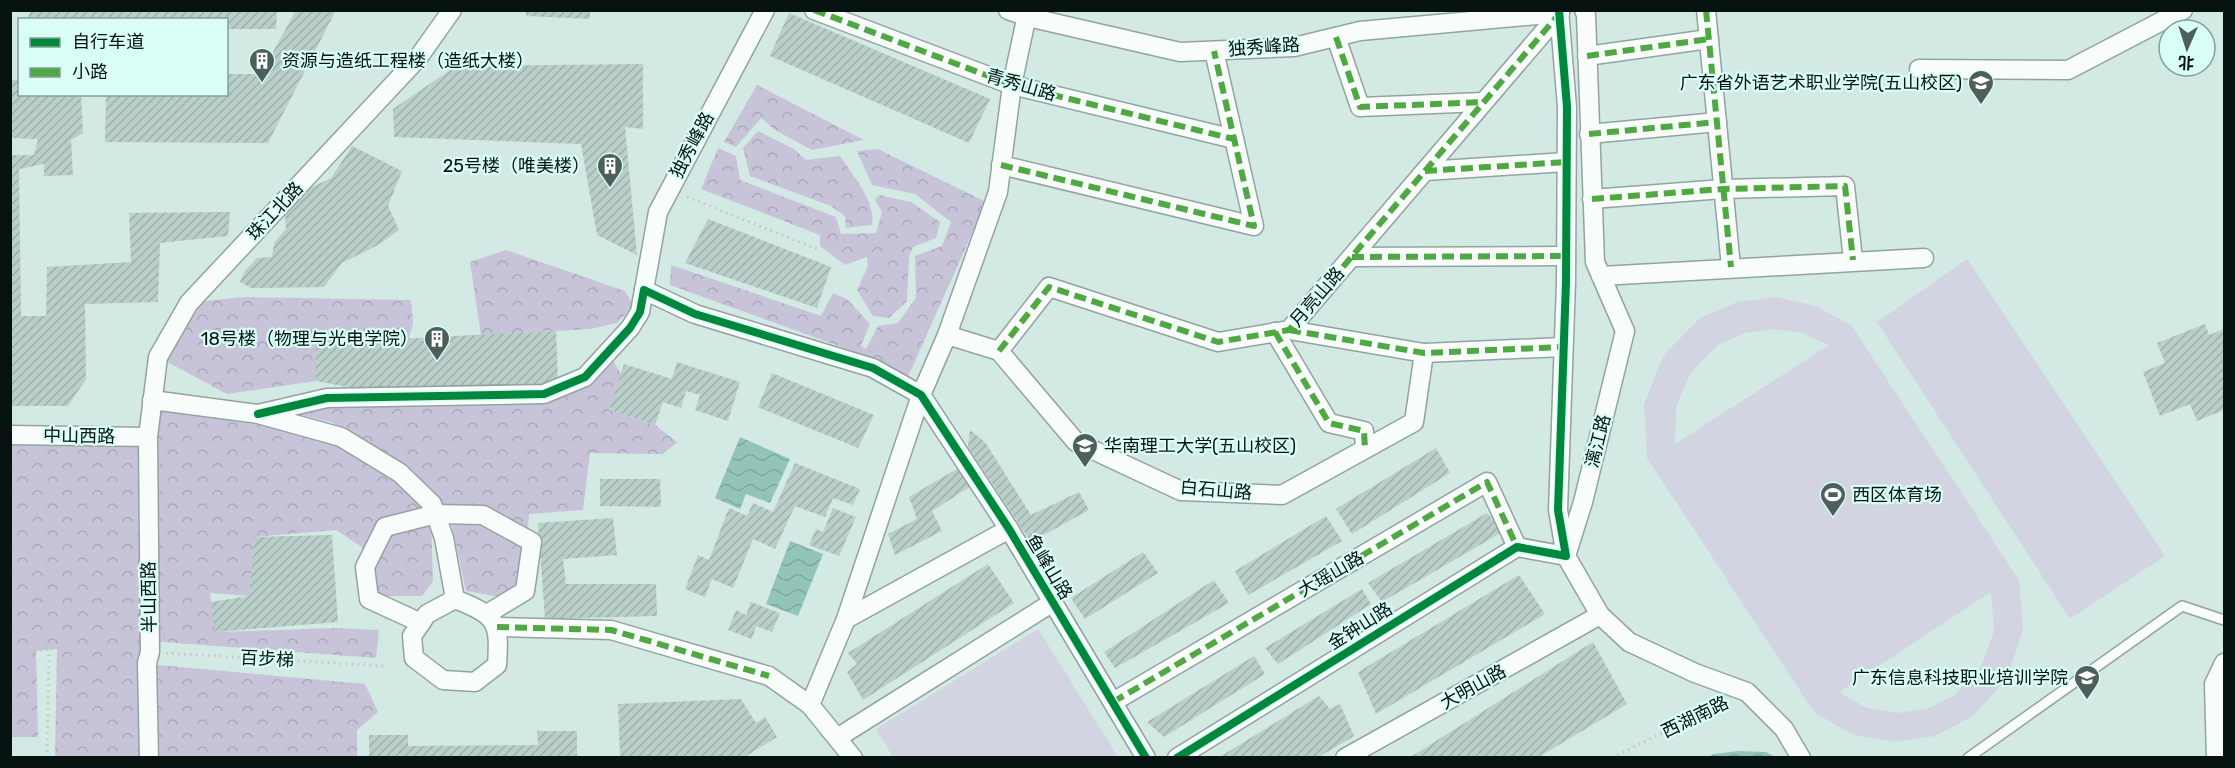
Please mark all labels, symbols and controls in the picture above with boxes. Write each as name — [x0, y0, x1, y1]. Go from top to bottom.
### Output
legend — [18, 18, 228, 96]
north arrow — [2157, 18, 2217, 78]
text: 自行车道 — [72, 31, 144, 53]
street label: 独秀峰路 — [1227, 34, 1301, 60]
building icon: 资源与造纸工程楼（造纸大楼） — [247, 46, 277, 84]
place label: 资源与造纸工程楼（造纸大楼） — [282, 50, 534, 72]
text: 北 — [2178, 53, 2195, 72]
text: 小路 — [72, 61, 108, 83]
street label: 青秀山路 — [983, 65, 1059, 105]
school or university icon: 广东省外语艺术职业学院(五山校区) — [1966, 68, 1996, 106]
place label: 广东省外语艺术职业学院(五山校区) — [1680, 72, 1962, 94]
street label: 独秀峰路 — [665, 108, 719, 182]
building icon: 25号楼（唯美楼） — [595, 151, 625, 189]
place label: 25号楼（唯美楼） — [443, 155, 590, 177]
street label: 珠江北路 — [242, 177, 308, 245]
street label: 月亮山路 — [1285, 263, 1349, 331]
building icon: 18号楼（物理与光电学院） — [422, 324, 452, 362]
place label: 18号楼（物理与光电学院） — [201, 328, 418, 350]
street label: 漓江路 — [1581, 412, 1615, 470]
street label: 中山西路 — [43, 424, 115, 448]
school or university icon: 华南理工大学(五山校区) — [1070, 431, 1100, 469]
place label: 华南理工大学(五山校区) — [1104, 435, 1296, 457]
street label: 白石山路 — [1179, 476, 1253, 504]
sports icon: 西区体育场 — [1818, 480, 1848, 518]
place label: 西区体育场 — [1852, 484, 1942, 506]
street label: 鱼峰山路 — [1021, 530, 1077, 604]
street label: 大瑶山路 — [1294, 546, 1368, 602]
street label: 半山西路 — [137, 561, 161, 633]
street label: 金钟山路 — [1324, 598, 1396, 654]
street label: 百步梯 — [239, 647, 295, 671]
street label: 大明山路 — [1436, 660, 1510, 714]
school or university icon: 广东信息科技职业培训学院 — [2072, 663, 2102, 701]
place label: 广东信息科技职业培训学院 — [1852, 667, 2068, 689]
street label: 西湖南路 — [1658, 691, 1732, 743]

